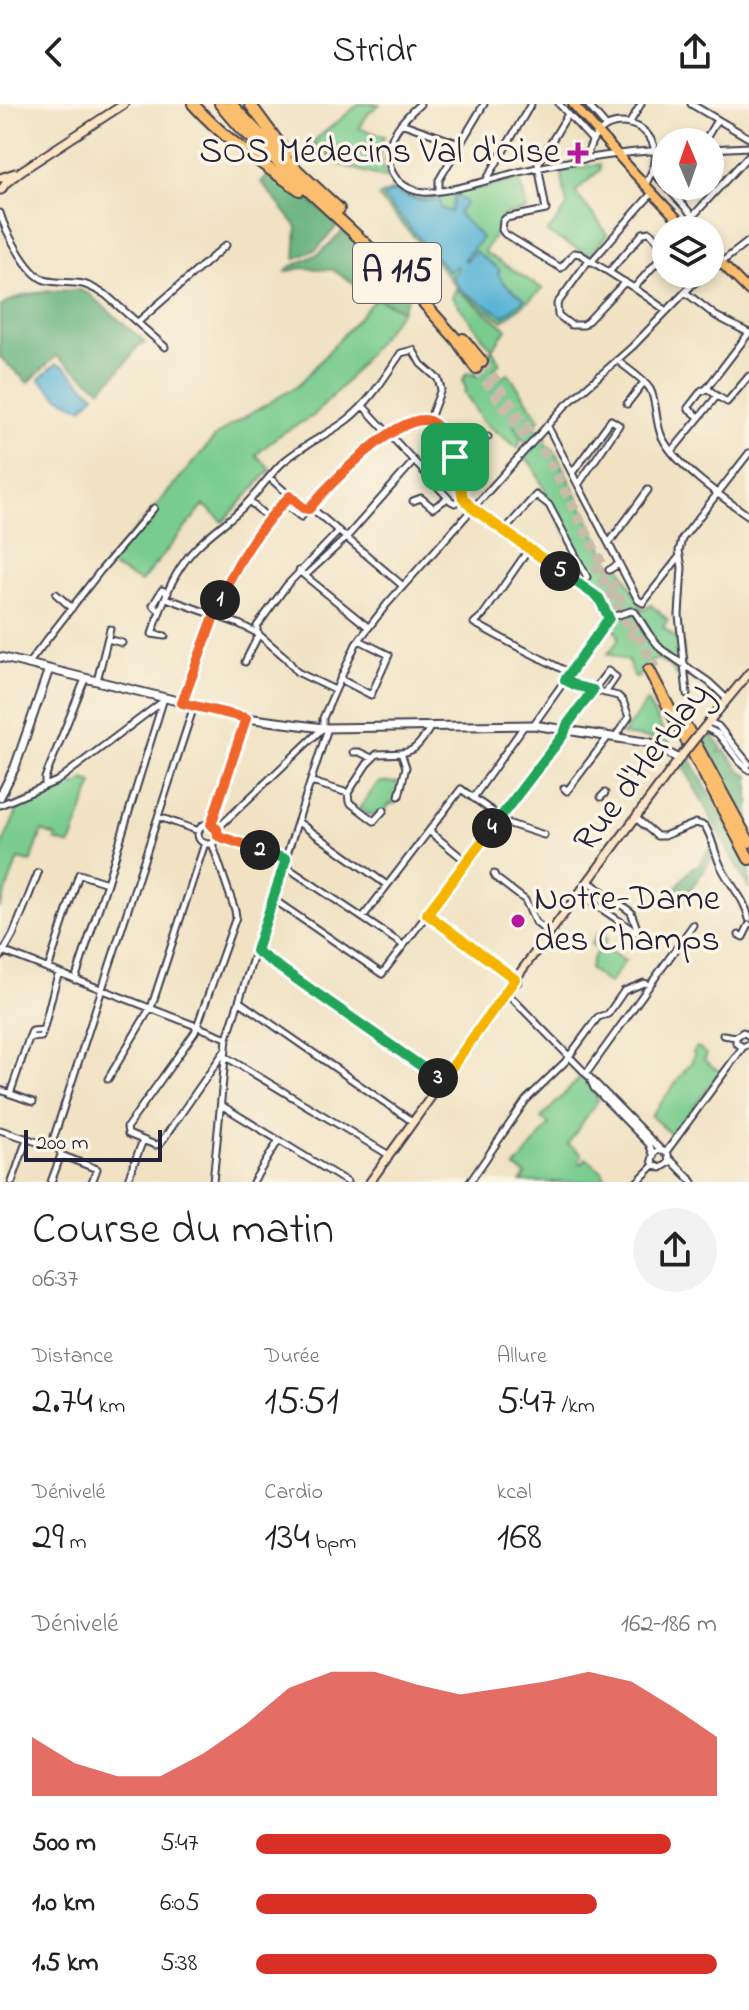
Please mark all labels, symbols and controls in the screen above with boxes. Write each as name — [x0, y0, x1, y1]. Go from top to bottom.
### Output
text: Stridr — [332, 26, 417, 79]
icon: back — [32, 30, 76, 74]
icon: share — [673, 30, 717, 74]
place label: SOS Médecins Val d'Oise — [199, 127, 561, 180]
north arrow — [652, 128, 724, 200]
map controls — [652, 128, 724, 288]
marker: SOS Médecins Val d'Oise — [567, 142, 589, 164]
button: layers — [652, 216, 724, 288]
road number: A 115 — [353, 243, 441, 303]
pin — [421, 423, 489, 491]
icon: arrive — [433, 435, 477, 479]
pin: 5 — [540, 551, 580, 591]
text: 5 — [554, 555, 566, 587]
pin: 1 — [200, 580, 240, 620]
text: 1 — [217, 584, 224, 616]
street label: Rue d'Herblay — [561, 672, 725, 864]
pin: 4 — [472, 808, 512, 848]
text: 4 — [487, 812, 497, 844]
pin: 2 — [240, 830, 280, 870]
text: 2 — [255, 834, 265, 866]
place label: Notre-Dame des Champs — [534, 874, 721, 968]
marker: Notre-Dame des Champs — [509, 912, 527, 930]
pin: 3 — [418, 1058, 458, 1098]
text: 3 — [433, 1062, 443, 1094]
scale bar — [24, 1126, 162, 1162]
text: 200 m — [36, 1128, 89, 1160]
text: Course du matin — [32, 1199, 334, 1263]
button: share — [633, 1208, 717, 1292]
text: 06:37 — [32, 1261, 78, 1299]
text: Distance — [32, 1341, 113, 1373]
text: Durée — [264, 1341, 320, 1373]
text: Allure — [497, 1341, 547, 1373]
text: 2.74 — [32, 1373, 93, 1432]
text: 15:51 — [264, 1373, 339, 1432]
text: 5:47 — [497, 1373, 556, 1432]
text: km — [93, 1391, 125, 1423]
text: /km — [556, 1391, 595, 1423]
text: Dénivelé — [32, 1477, 105, 1509]
text: Cardio — [264, 1477, 323, 1509]
text: kcal — [497, 1477, 532, 1509]
text: 29 — [32, 1509, 64, 1568]
text: 134 — [264, 1509, 310, 1568]
text: 168 — [497, 1509, 542, 1568]
text: m — [64, 1527, 87, 1559]
text: bpm — [310, 1527, 356, 1559]
text: Dénivelé — [32, 1606, 119, 1644]
text: 162–186 m — [621, 1606, 717, 1644]
text: 500 m — [32, 1825, 96, 1863]
text: 5:47 — [160, 1825, 199, 1863]
text: 1.0 km — [32, 1885, 95, 1923]
text: 6:05 — [160, 1885, 200, 1923]
text: 1.5 km — [32, 1945, 99, 1983]
text: 5:38 — [160, 1945, 198, 1983]

